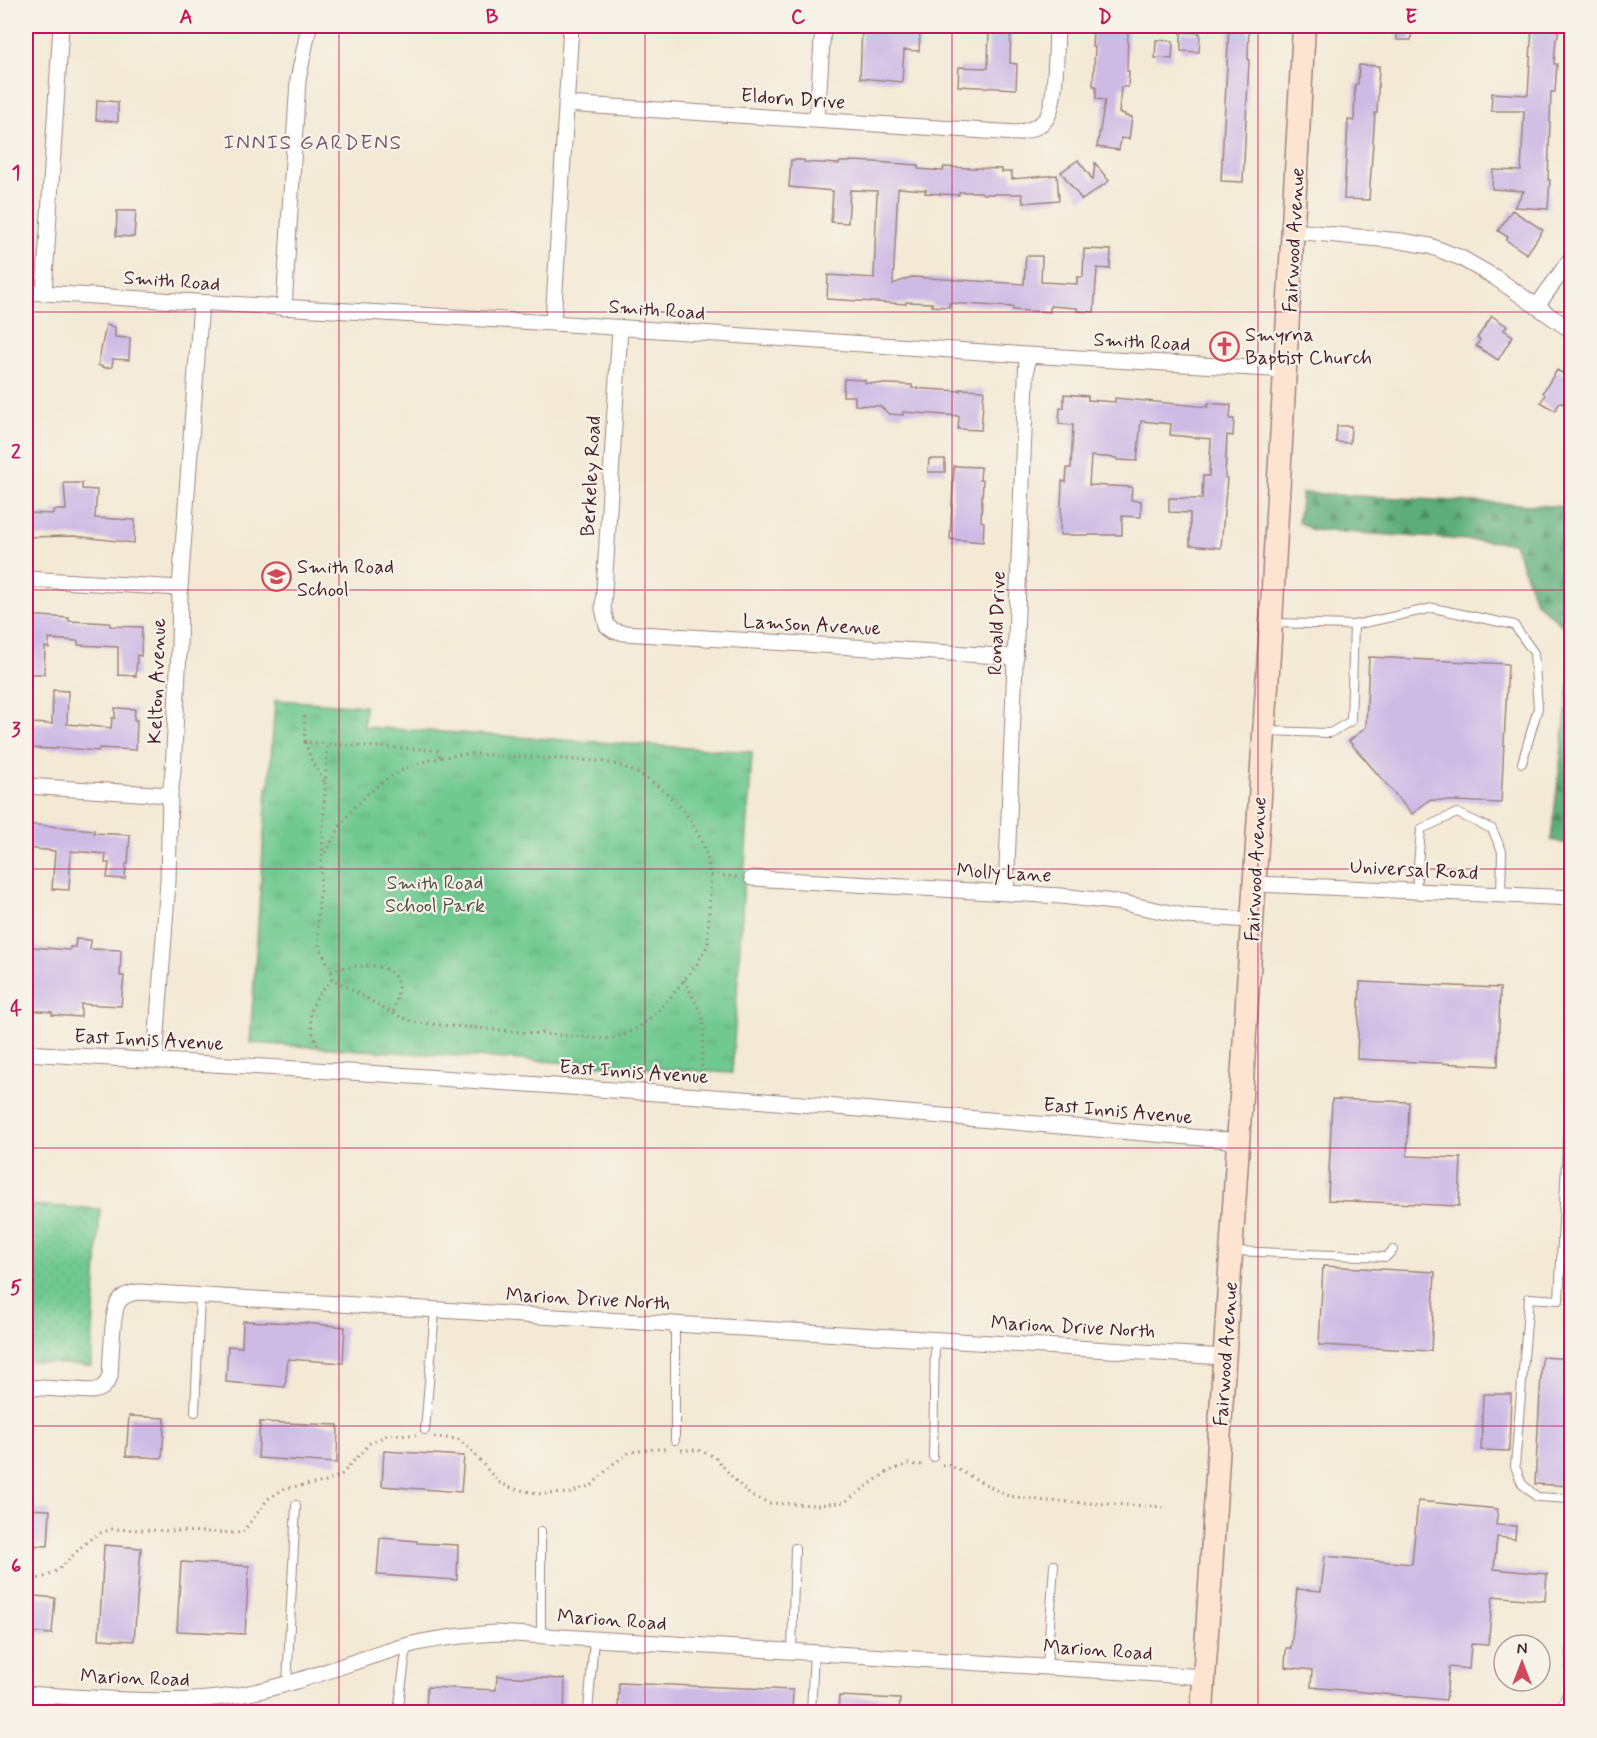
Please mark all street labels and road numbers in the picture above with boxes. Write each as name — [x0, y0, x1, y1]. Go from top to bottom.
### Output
street label: Eldorn Drive — [740, 82, 846, 117]
street label: Fairwood Avenue — [1277, 167, 1312, 313]
street label: Smith Road — [123, 265, 221, 298]
street label: Smith Road — [608, 294, 706, 327]
street label: Smith Road — [1093, 326, 1191, 359]
street label: Berkeley Road — [575, 415, 608, 537]
street label: Ronald Drive — [982, 570, 1013, 676]
street label: Lamson Avenue — [742, 608, 882, 643]
street label: Kelton Avenue — [142, 618, 173, 744]
street label: Fairwood Avenue — [1239, 796, 1274, 942]
street label: Universal Road — [1349, 854, 1479, 887]
street label: Molly Lane — [956, 858, 1052, 889]
street label: East Innis Avenue — [73, 1023, 224, 1058]
street label: East Innis Avenue — [558, 1054, 710, 1091]
street label: East Innis Avenue — [1042, 1092, 1194, 1131]
street label: Fairwood Avenue — [1208, 1281, 1245, 1427]
street label: Marion Drive North — [505, 1282, 671, 1317]
street label: Marion Drive North — [990, 1310, 1156, 1345]
street label: Marion Road — [556, 1603, 668, 1638]
street label: Marion Road — [1042, 1633, 1154, 1668]
street label: Marion Road — [80, 1663, 190, 1694]

